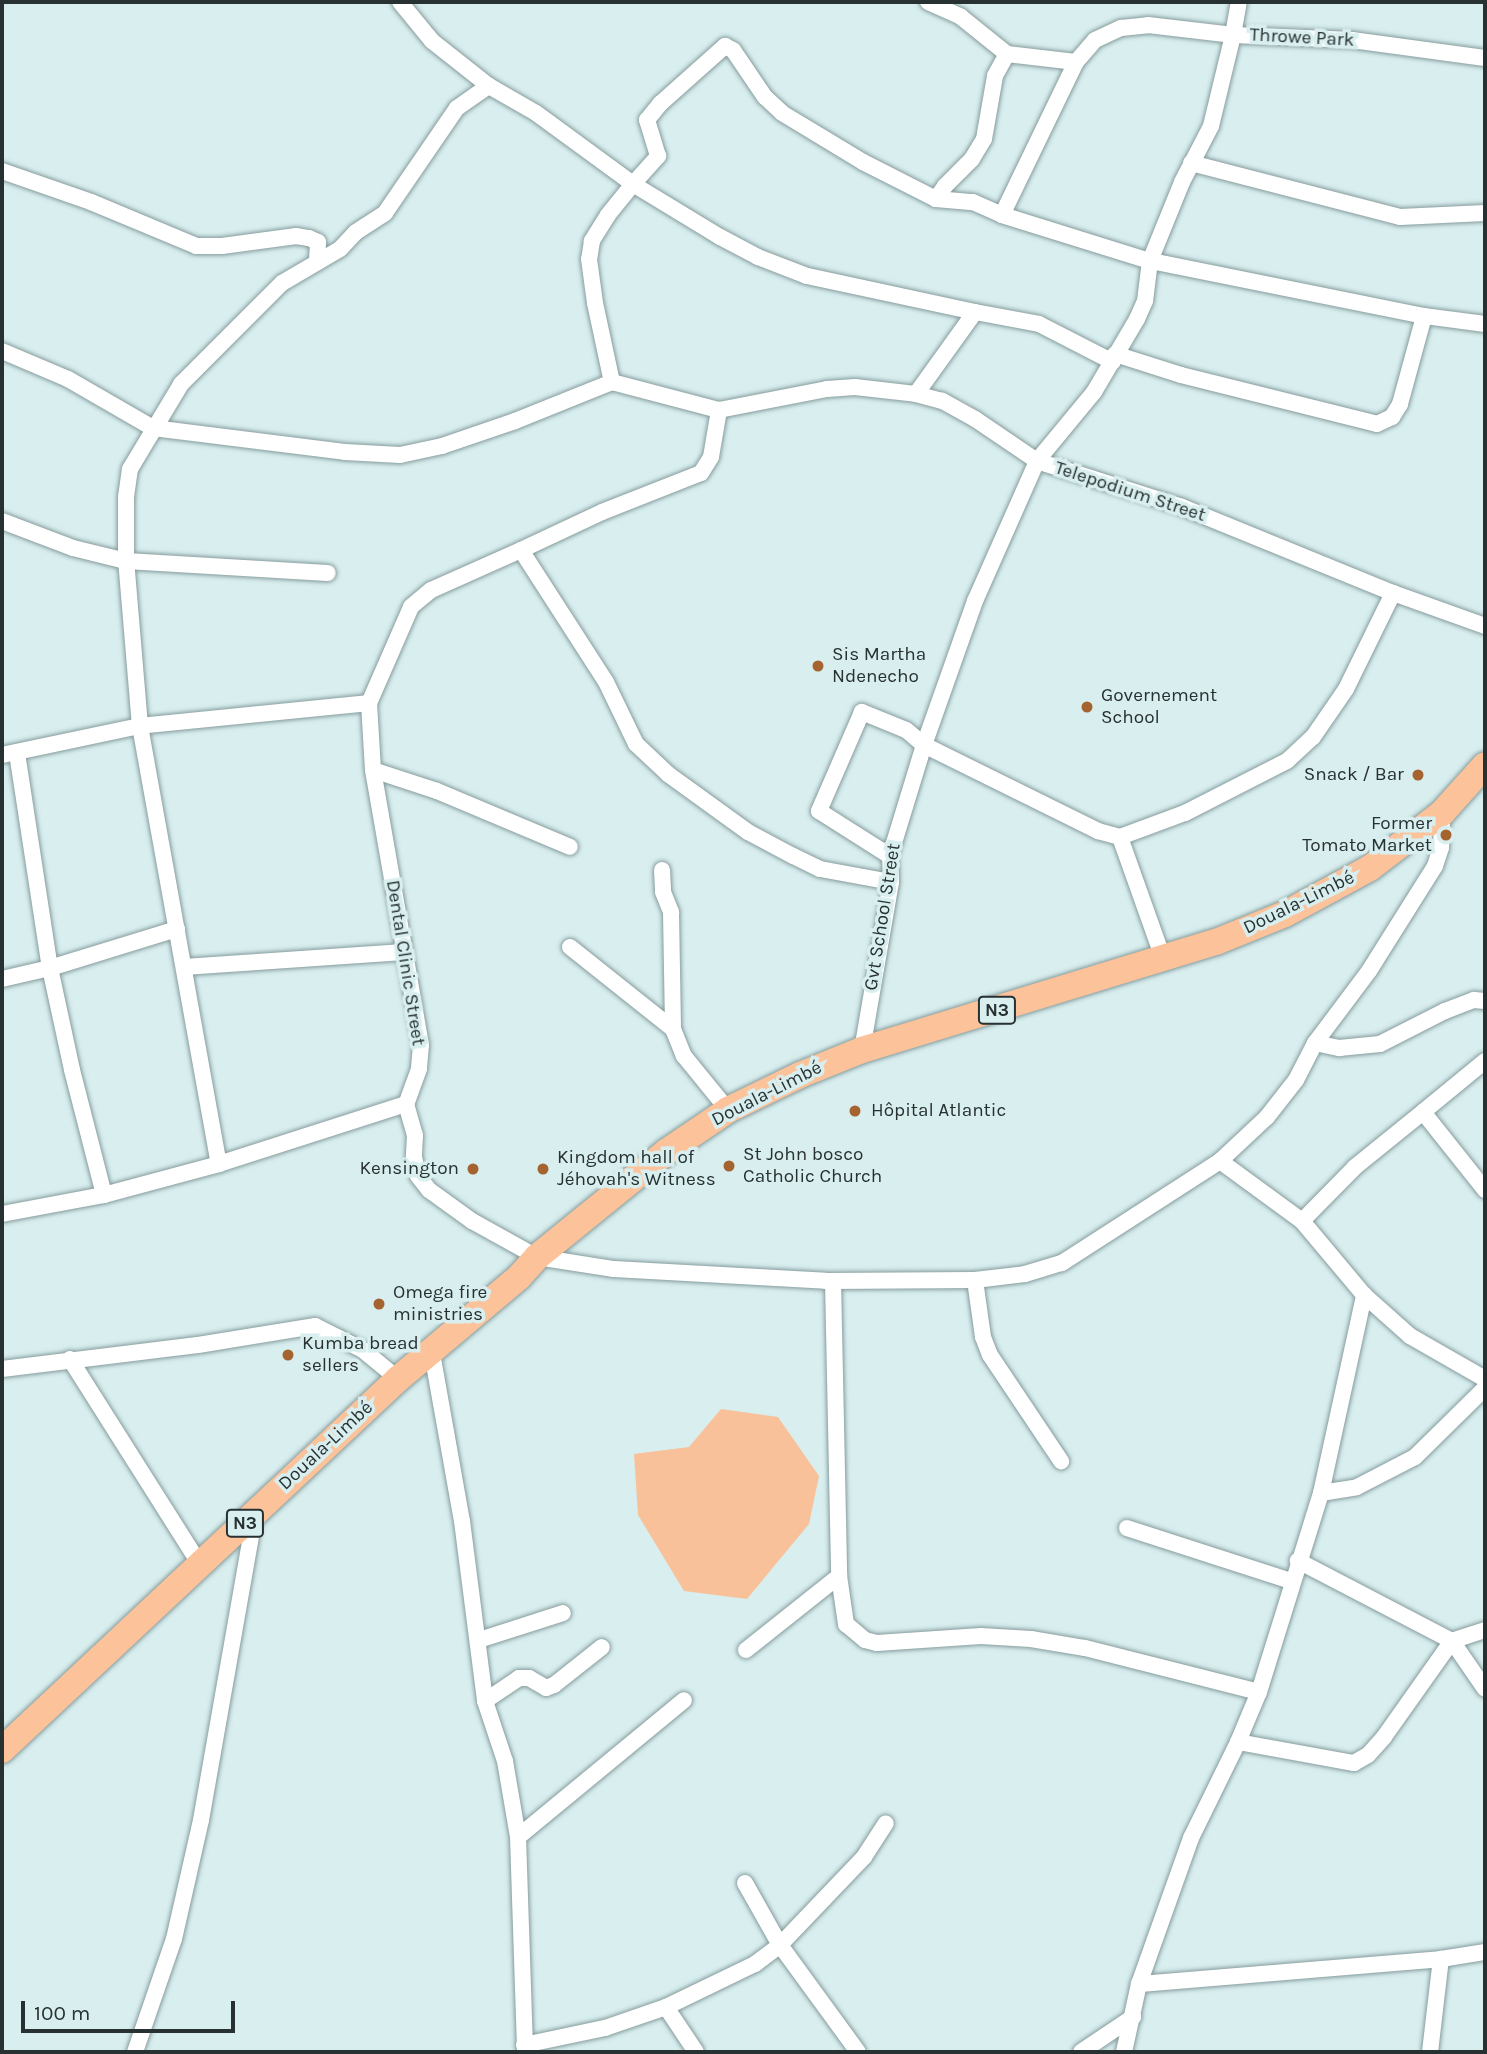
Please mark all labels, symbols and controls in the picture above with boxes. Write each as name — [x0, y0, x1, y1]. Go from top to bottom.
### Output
street label: Throwe Park — [1249, 24, 1355, 52]
street label: Telepodium Street — [1052, 457, 1208, 527]
place label: Sis Martha Ndenecho — [832, 644, 926, 688]
marker: Sis Martha Ndenecho — [810, 658, 826, 674]
place label: Governement School — [1101, 685, 1217, 729]
marker: Governement School — [1079, 699, 1095, 715]
place label: Snack / Bar — [1304, 764, 1404, 786]
marker: Snack / Bar — [1410, 767, 1426, 783]
place label: Former Tomato Market — [1302, 813, 1432, 857]
marker: Former Tomato Market — [1438, 827, 1454, 843]
street label: Gvt School Street — [860, 842, 906, 992]
street label: Douala-Limbé — [1240, 866, 1358, 940]
street label: Dental Clinic Street — [381, 879, 429, 1047]
road number: N3 — [978, 995, 1016, 1024]
street label: Douala-Limbé — [708, 1056, 826, 1132]
place label: Hôpital Atlantic — [871, 1100, 1006, 1122]
marker: Hôpital Atlantic — [845, 1101, 865, 1121]
place label: St John bosco Catholic Church — [743, 1144, 882, 1188]
place label: Kingdom hall of Jéhovah's Witness — [557, 1147, 716, 1191]
place label: Kensington — [359, 1158, 459, 1180]
marker: St John bosco Catholic Church — [721, 1158, 737, 1174]
marker: Kensington — [465, 1161, 481, 1177]
marker: Kingdom hall of Jéhovah's Witness — [535, 1161, 551, 1177]
place label: Omega fire ministries — [393, 1282, 487, 1326]
marker: Omega fire ministries — [371, 1296, 387, 1312]
place label: Kumba bread sellers — [302, 1333, 419, 1377]
marker: Kumba bread sellers — [280, 1347, 296, 1363]
street label: Douala-Limbé — [274, 1397, 378, 1495]
road number: N3 — [226, 1508, 264, 1538]
scale bar — [24, 1988, 238, 2032]
text: 100 m — [34, 2001, 91, 2025]

